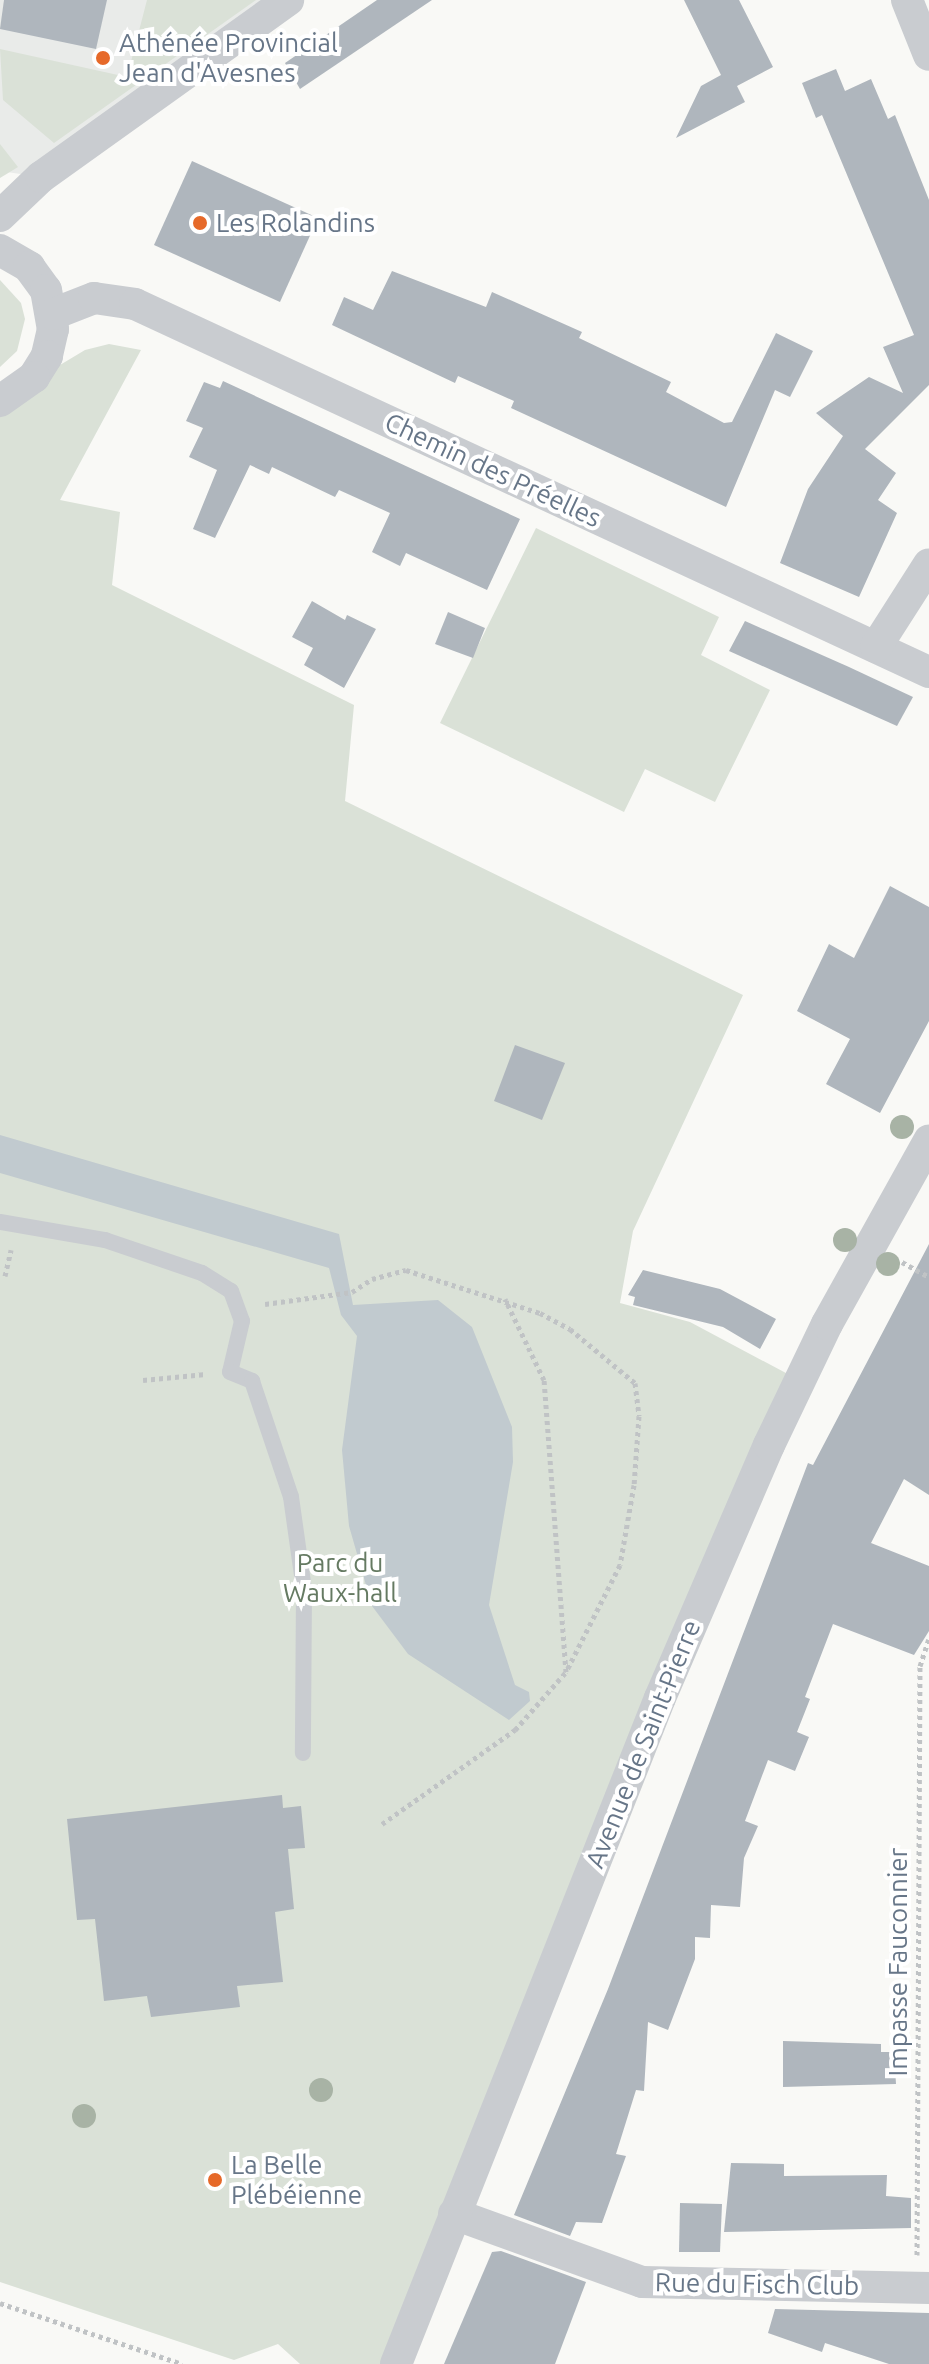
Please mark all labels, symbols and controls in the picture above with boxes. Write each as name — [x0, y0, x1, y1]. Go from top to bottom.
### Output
place label: Athénée Provincial Jean d'Avesnes — [119, 27, 338, 88]
marker: Athénée Provincial Jean d'Avesnes — [94, 49, 112, 67]
place label: Les Rolandins — [216, 207, 375, 239]
marker: Les Rolandins — [191, 214, 209, 232]
street label: Chemin des Préelles — [380, 406, 606, 534]
park label: Parc du Waux-hall — [283, 1547, 397, 1608]
street label: Avenue de Saint-Pierre — [579, 1616, 707, 1872]
street label: Impasse Fauconnier — [882, 1848, 914, 2076]
place label: La Belle Plébéienne — [231, 2149, 362, 2210]
marker: La Belle Plébéienne — [206, 2171, 224, 2189]
street label: Rue du Fisch Club — [655, 2267, 859, 2301]

